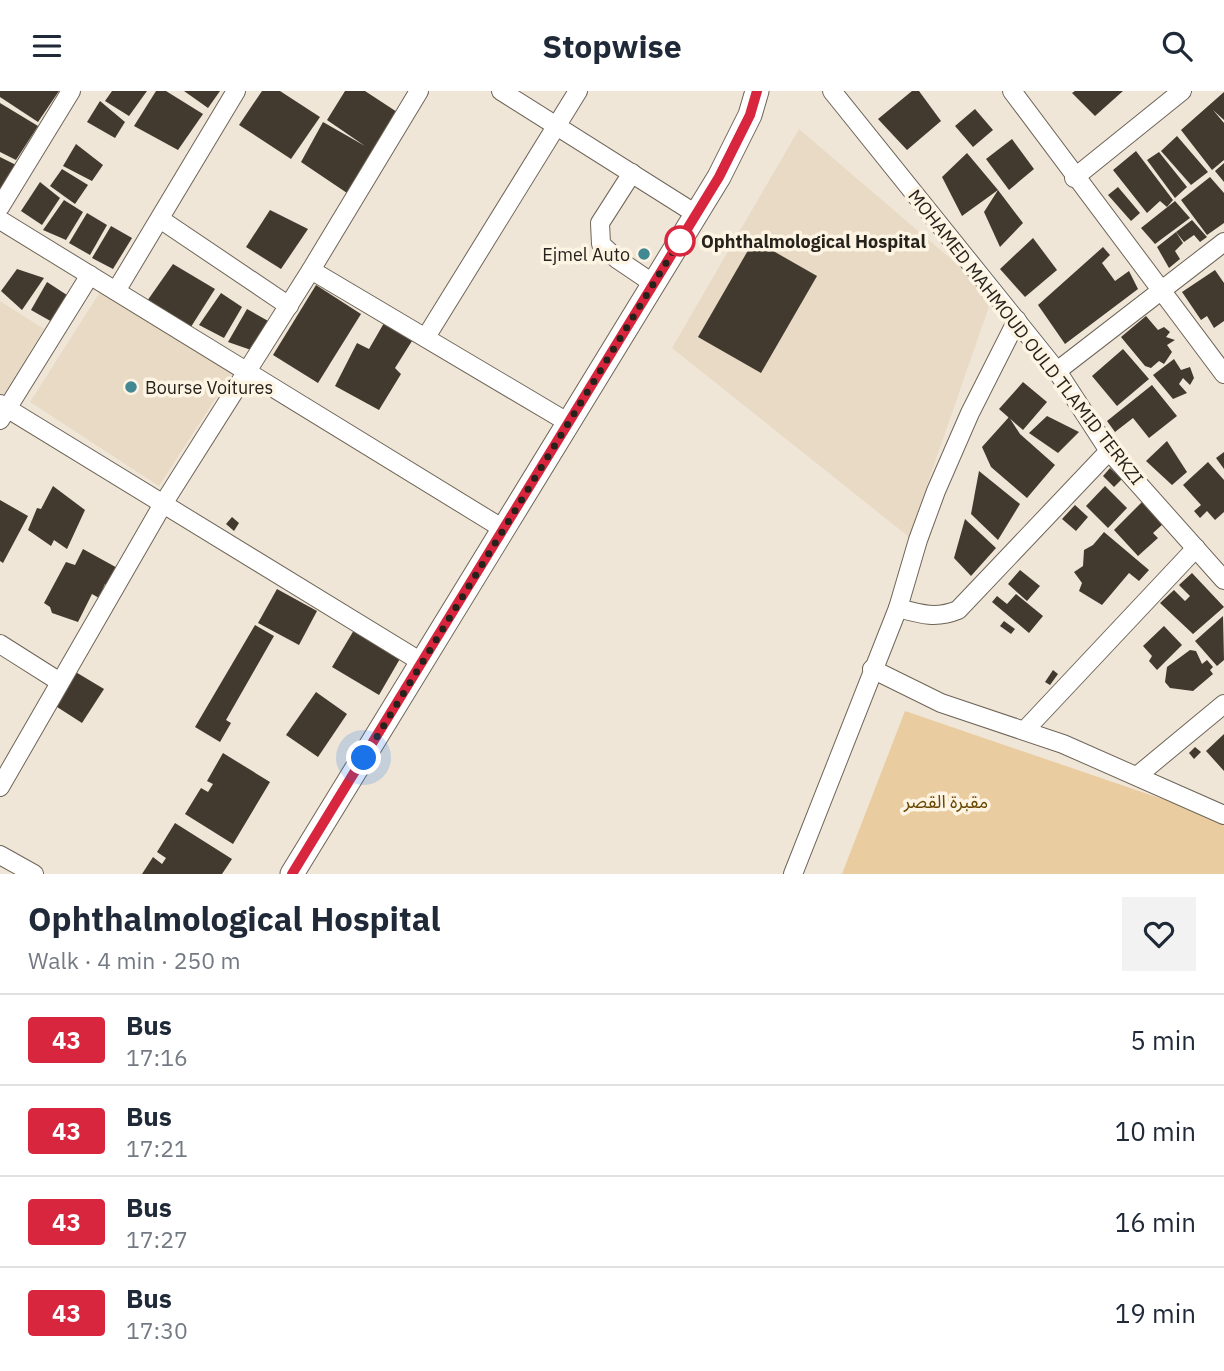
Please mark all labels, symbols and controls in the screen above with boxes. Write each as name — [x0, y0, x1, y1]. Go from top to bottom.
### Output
text: Stopwise — [542, 25, 682, 67]
icon: menu — [28, 27, 66, 65]
icon: search — [1158, 27, 1196, 65]
street label: MOHAMED MAHMOUD OULD TLAMID TERKZI — [903, 185, 1149, 489]
marker: Ophthalmological Hospital — [665, 226, 695, 256]
place label: Ophthalmological Hospital — [701, 230, 927, 253]
place label: Ejmel Auto — [542, 243, 630, 266]
marker: Ejmel Auto — [636, 246, 652, 262]
place label: Bourse Voitures — [145, 376, 273, 399]
marker: Bourse Voitures — [123, 379, 139, 395]
your location — [346, 740, 381, 775]
park label: مقبرة القصر — [903, 790, 988, 813]
text: Ophthalmological Hospital — [28, 897, 440, 940]
button: heart — [1122, 897, 1196, 971]
text: Walk · 4 min · 250 m — [28, 945, 241, 975]
text: Bus — [126, 1008, 172, 1042]
text: 5 min — [1130, 1023, 1196, 1057]
text: 43 — [52, 1024, 81, 1056]
text: 17:16 — [126, 1042, 188, 1072]
text: Bus — [126, 1099, 172, 1133]
text: 10 min — [1115, 1114, 1196, 1148]
text: 43 — [52, 1115, 81, 1147]
text: 17:21 — [126, 1133, 188, 1163]
text: Bus — [126, 1190, 172, 1224]
text: 16 min — [1115, 1205, 1196, 1239]
text: 43 — [52, 1206, 81, 1238]
text: 17:27 — [126, 1224, 188, 1254]
text: Bus — [126, 1281, 172, 1315]
text: 19 min — [1115, 1296, 1196, 1330]
text: 43 — [52, 1297, 81, 1329]
text: 17:30 — [126, 1315, 188, 1345]

